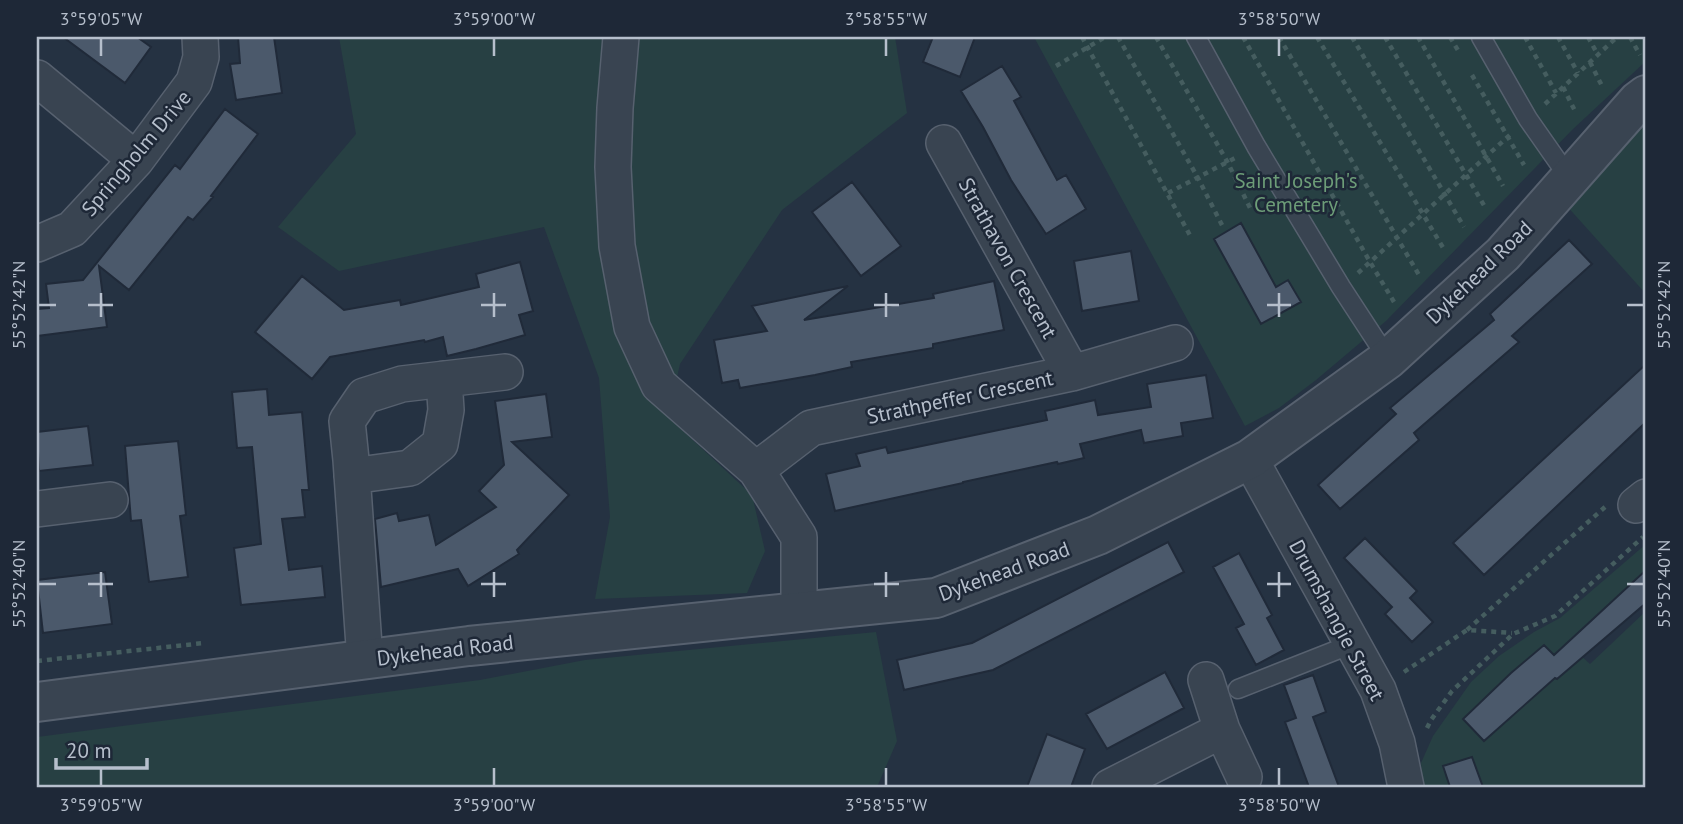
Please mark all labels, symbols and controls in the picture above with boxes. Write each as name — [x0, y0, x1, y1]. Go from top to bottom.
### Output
text: 3°59'05"W — [60, 7, 142, 30]
text: 3°59'00"W — [453, 7, 535, 30]
text: 3°58'55"W — [845, 7, 927, 30]
text: 3°58'50"W — [1238, 7, 1320, 30]
street label: Springholm Drive — [75, 84, 197, 222]
park label: Saint Joseph's Cemetery — [1234, 167, 1358, 218]
street label: Strathavon Crescent — [953, 173, 1063, 343]
street label: Dykehead Road — [1420, 214, 1538, 330]
text: 55°52'42"N — [7, 261, 30, 349]
text: 55°52'42"N — [1652, 261, 1675, 349]
street label: Strathpeffer Crescent — [864, 364, 1056, 430]
street label: Dykehead Road — [935, 535, 1073, 607]
street label: Drumshangie Street — [1283, 535, 1391, 705]
text: 55°52'40"N — [7, 540, 30, 628]
text: 55°52'40"N — [1652, 540, 1675, 628]
street label: Dykehead Road — [375, 628, 515, 672]
scale bar — [56, 726, 147, 770]
text: 20 m — [66, 737, 112, 764]
text: 3°59'05"W — [60, 793, 142, 816]
text: 3°59'00"W — [453, 793, 535, 816]
text: 3°58'55"W — [845, 793, 927, 816]
text: 3°58'50"W — [1238, 793, 1320, 816]

